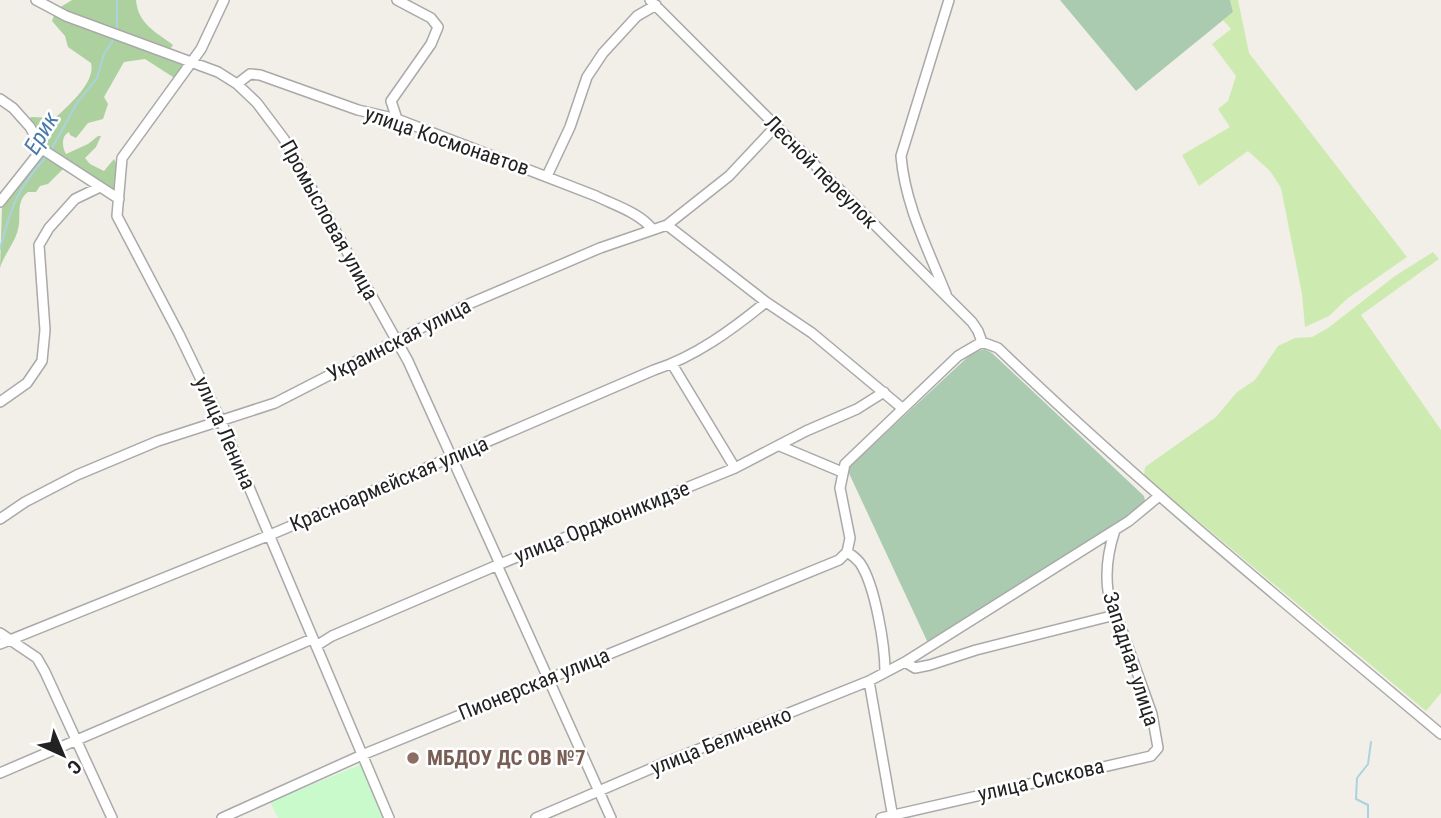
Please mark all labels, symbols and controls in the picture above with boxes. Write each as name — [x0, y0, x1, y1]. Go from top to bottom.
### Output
street label: улица Космонавтов — [362, 102, 532, 180]
water label: Ерик — [18, 106, 65, 159]
street label: Лесной переулок — [760, 111, 882, 233]
street label: Промысловая улица — [275, 136, 383, 304]
street label: Украинская улица — [323, 293, 475, 387]
street label: улица Ленина — [190, 373, 260, 493]
street label: Красноармейская улица — [286, 431, 492, 537]
street label: улица Орджоникидзе — [511, 476, 693, 568]
street label: Западная улица — [1098, 589, 1164, 729]
street label: Пионерская улица — [455, 643, 613, 725]
street label: улица Беличенко — [647, 702, 795, 780]
north arrow — [28, 720, 98, 790]
place label: МБДОУ ДС ОВ №7 — [427, 746, 586, 770]
marker: МБДОУ ДС ОВ №7 — [405, 750, 421, 766]
street label: улица Сискова — [975, 754, 1107, 806]
text: С — [62, 755, 86, 779]

